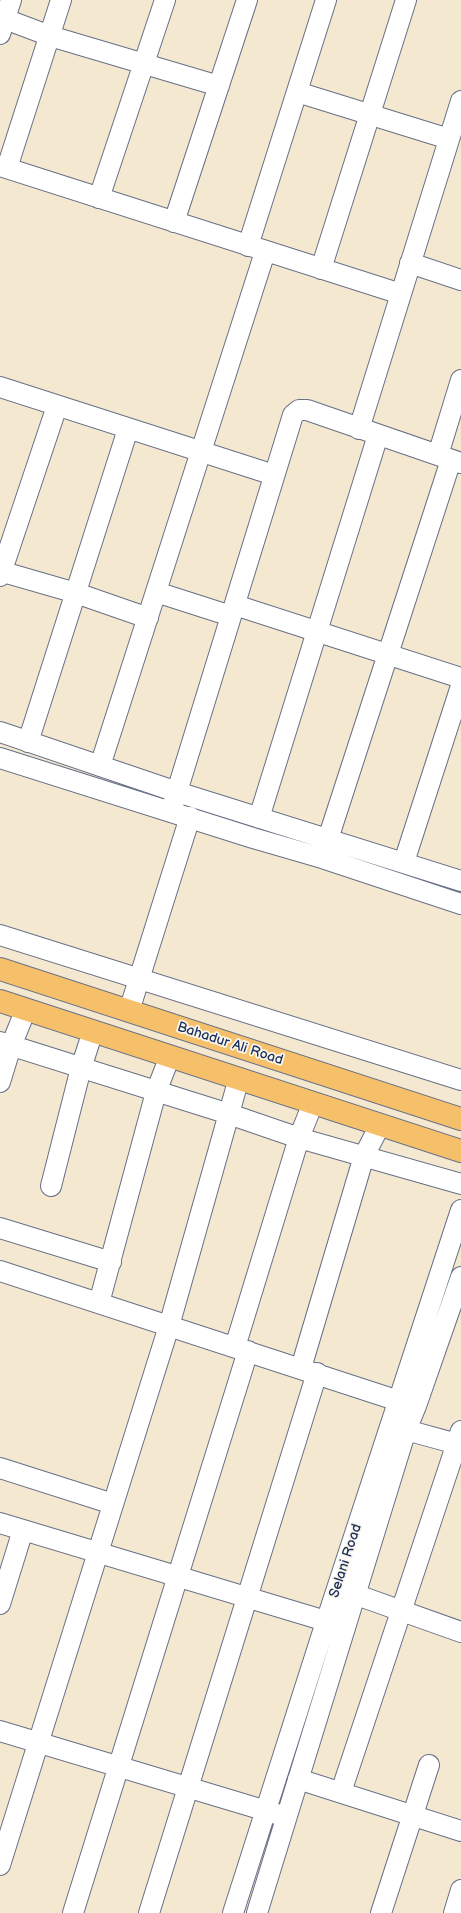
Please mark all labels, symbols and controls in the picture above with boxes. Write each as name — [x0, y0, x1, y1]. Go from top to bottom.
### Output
street label: Bahadur Ali Road — [175, 1019, 285, 1069]
street label: Selani Road — [326, 1522, 366, 1600]

